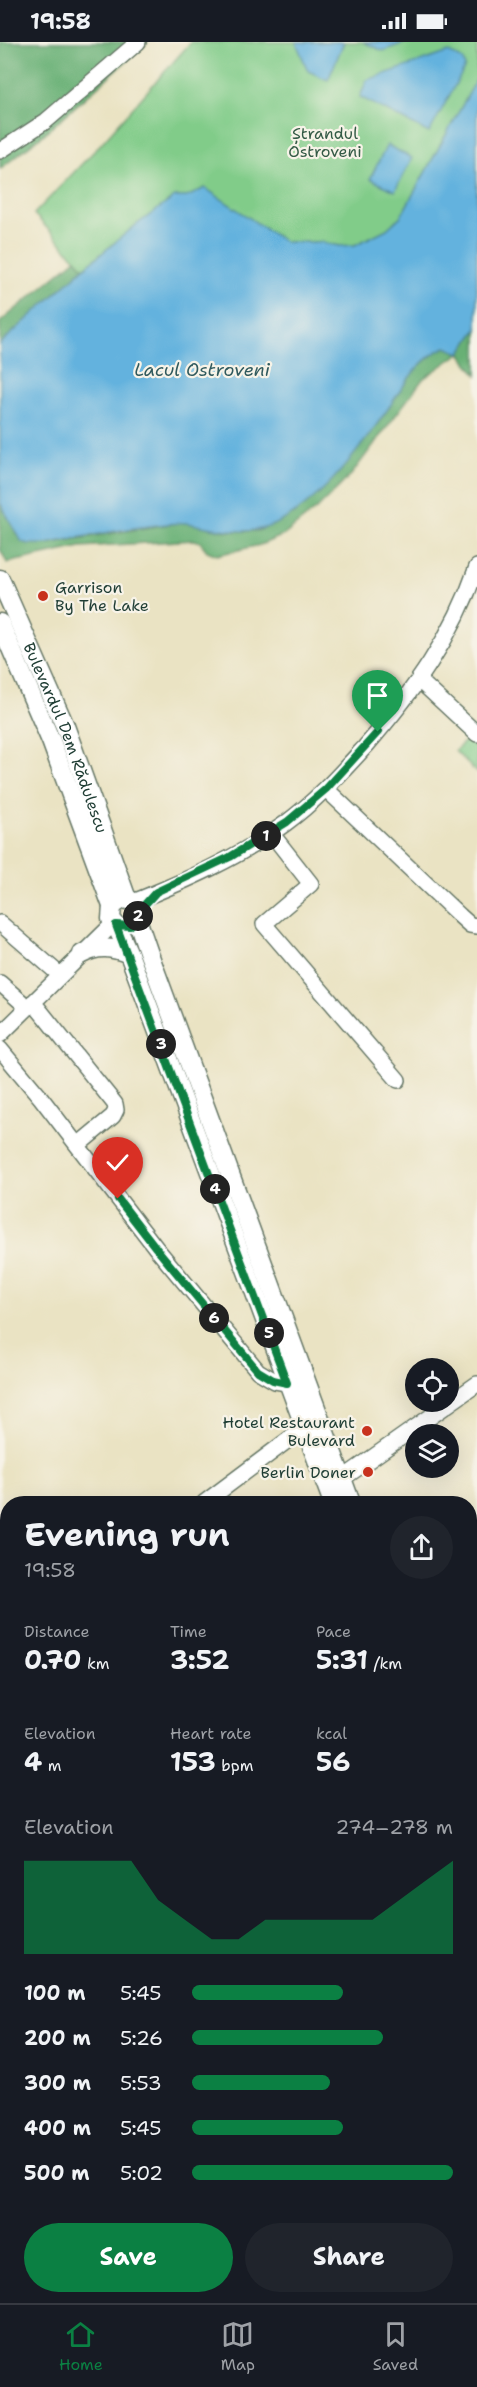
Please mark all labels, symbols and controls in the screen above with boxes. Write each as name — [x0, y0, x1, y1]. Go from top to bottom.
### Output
text: 19:58 — [30, 7, 91, 36]
park label: Ștrandul Ostroveni — [288, 123, 362, 162]
water label: Lacul Ostroveni — [134, 358, 271, 382]
place label: Garrison By The Lake — [55, 577, 149, 616]
marker: Garrison By The Lake — [36, 589, 50, 603]
street label: Bulevardul Dem Rădulescu — [18, 639, 113, 836]
pin — [352, 670, 403, 732]
icon: arrive — [361, 679, 394, 712]
pin: 1 — [251, 821, 281, 851]
text: 1 — [262, 825, 270, 846]
pin: 2 — [123, 901, 153, 931]
text: 2 — [132, 905, 144, 926]
pin: 3 — [146, 1029, 176, 1059]
text: 3 — [155, 1033, 167, 1054]
pin — [92, 1137, 143, 1199]
icon: check — [101, 1146, 134, 1179]
pin: 4 — [200, 1174, 230, 1204]
text: 4 — [209, 1178, 221, 1199]
pin: 6 — [199, 1303, 229, 1333]
text: 6 — [208, 1307, 220, 1328]
pin: 5 — [254, 1318, 284, 1348]
text: 5 — [264, 1322, 274, 1343]
map controls — [405, 1358, 459, 1478]
button: locate — [405, 1358, 459, 1412]
place label: Hotel Restaurant Bulevard — [222, 1412, 355, 1451]
marker: Hotel Restaurant Bulevard — [360, 1424, 374, 1438]
button: layers — [405, 1424, 459, 1478]
place label: Berlin Doner — [260, 1462, 356, 1483]
marker: Berlin Doner — [361, 1465, 375, 1479]
text: Evening run — [24, 1512, 230, 1557]
button: share — [390, 1516, 453, 1579]
text: 19:58 — [24, 1557, 76, 1583]
text: Distance — [24, 1621, 90, 1642]
text: Time — [170, 1621, 207, 1642]
text: Pace — [316, 1621, 351, 1642]
text: 0.70 — [24, 1642, 81, 1677]
text: 3:52 — [170, 1642, 229, 1677]
text: 5:31 — [316, 1642, 368, 1677]
text: km — [81, 1653, 110, 1674]
text: /km — [368, 1653, 402, 1674]
text: Elevation — [24, 1723, 96, 1744]
text: Heart rate — [170, 1723, 252, 1744]
text: kcal — [316, 1723, 347, 1744]
text: 4 — [24, 1744, 42, 1779]
text: 153 — [170, 1744, 216, 1779]
text: 56 — [316, 1744, 350, 1779]
text: m — [42, 1755, 61, 1776]
text: bpm — [216, 1755, 253, 1776]
text: Elevation — [24, 1814, 114, 1840]
text: 274–278 m — [335, 1814, 453, 1840]
text: 100 m — [24, 1980, 86, 2006]
text: 5:45 — [120, 1980, 161, 2006]
text: 200 m — [24, 2025, 91, 2051]
text: 5:26 — [120, 2025, 163, 2051]
text: 300 m — [24, 2070, 91, 2096]
text: 5:53 — [120, 2070, 162, 2096]
text: 400 m — [24, 2115, 91, 2141]
text: 5:45 — [120, 2115, 161, 2141]
text: 500 m — [24, 2160, 90, 2186]
text: 5:02 — [120, 2160, 163, 2186]
button: Save — [24, 2223, 233, 2292]
button: Share — [245, 2223, 453, 2292]
tab: Home — [59, 2318, 103, 2375]
tab: Map — [221, 2318, 255, 2375]
tab: Saved — [373, 2318, 418, 2375]

